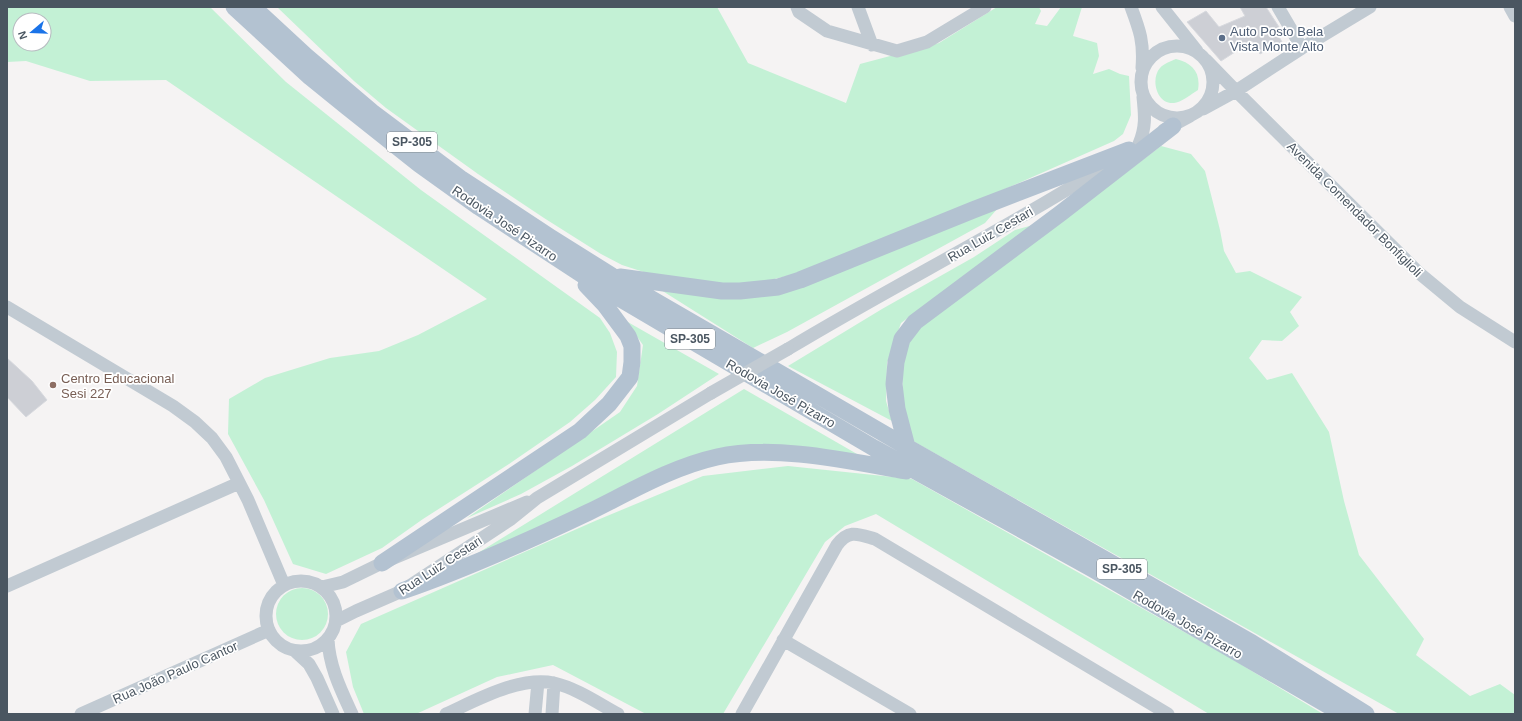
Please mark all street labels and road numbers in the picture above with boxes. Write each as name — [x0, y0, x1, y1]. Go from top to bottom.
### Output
road number: SP-305 — [387, 132, 437, 152]
street label: Avenida Comendador Bonfiglioli — [1284, 139, 1425, 280]
street label: Rodovia José Pizarro — [449, 183, 560, 264]
street label: Rua Luiz Cestari — [945, 204, 1036, 265]
road number: SP-305 — [665, 329, 715, 349]
street label: Rodovia José Pizarro — [723, 356, 838, 431]
street label: Rua Luiz Cestari — [396, 533, 485, 598]
road number: SP-305 — [1097, 559, 1147, 579]
street label: Rodovia José Pizarro — [1130, 587, 1245, 662]
street label: Rua João Paulo Cantor — [110, 638, 241, 707]

